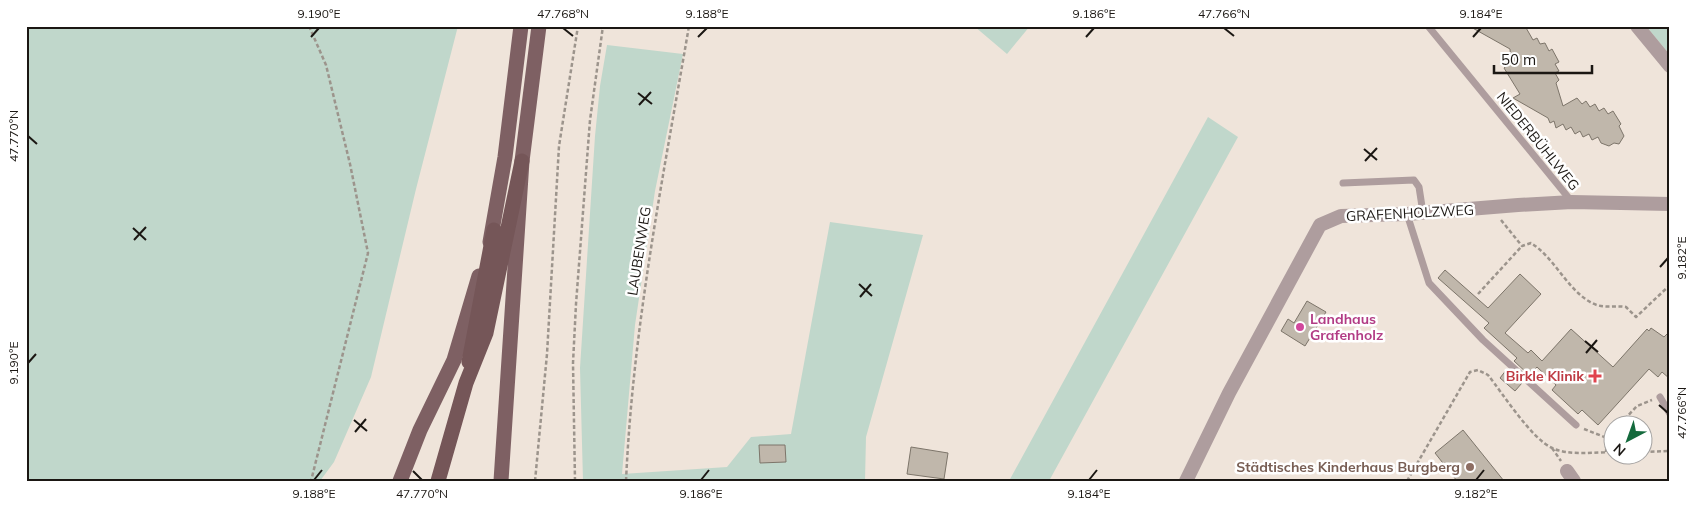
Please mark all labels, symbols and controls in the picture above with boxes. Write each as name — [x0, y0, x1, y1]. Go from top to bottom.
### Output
text: 9.190°E — [297, 6, 341, 21]
text: 47.768°N — [537, 6, 589, 21]
text: 9.188°E — [685, 6, 729, 21]
text: 9.186°E — [1072, 6, 1116, 21]
text: 47.766°N — [1198, 6, 1250, 21]
text: 9.184°E — [1459, 6, 1503, 21]
scale bar — [1494, 42, 1591, 74]
text: 50 m — [1501, 50, 1536, 69]
street label: NIEDERBÜHLWEG — [1493, 88, 1583, 194]
text: 47.770°N — [6, 110, 21, 162]
street label: GRAFENHOLZWEG — [1346, 201, 1474, 225]
street label: LAUBENWEG — [623, 205, 655, 297]
text: 9.182°E — [1674, 236, 1689, 280]
place label: Landhaus Grafenholz — [1310, 310, 1383, 344]
marker: Landhaus Grafenholz — [1294, 321, 1306, 333]
text: 9.190°E — [6, 341, 21, 385]
place label: Birkle Klinik — [1506, 367, 1584, 385]
marker: Birkle Klinik — [1588, 369, 1602, 383]
text: 47.766°N — [1674, 387, 1689, 439]
north arrow — [1604, 414, 1654, 464]
text: N — [1610, 440, 1629, 460]
place label: Städtisches Kinderhaus Burgberg — [1236, 458, 1460, 476]
marker: Städtisches Kinderhaus Burgberg — [1464, 461, 1476, 473]
text: 9.188°E — [292, 486, 336, 501]
text: 47.770°N — [396, 486, 448, 501]
text: 9.186°E — [679, 486, 723, 501]
text: 9.184°E — [1067, 486, 1111, 501]
text: 9.182°E — [1454, 486, 1498, 501]

